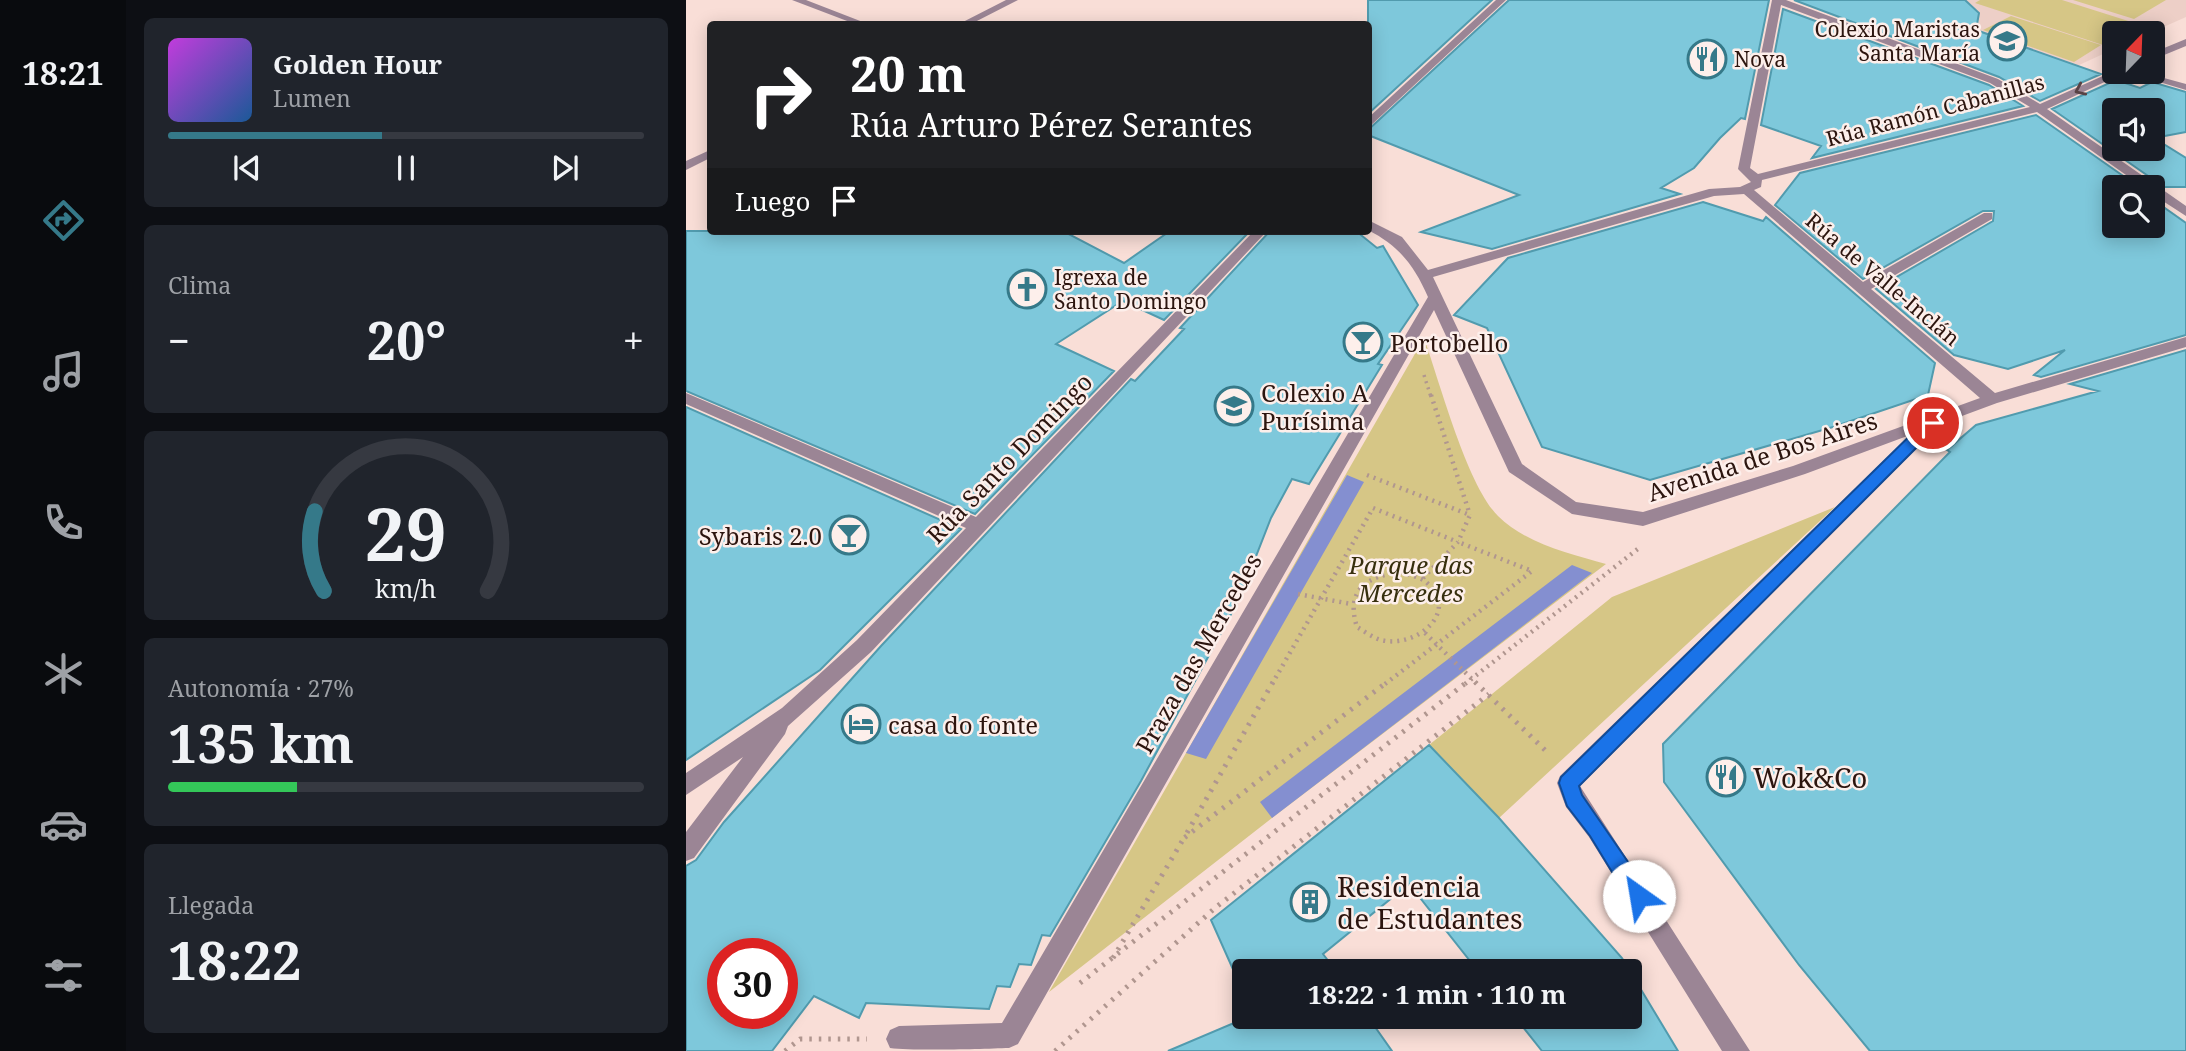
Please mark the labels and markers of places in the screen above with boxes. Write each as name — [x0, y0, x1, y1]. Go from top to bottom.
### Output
place label: Colexio Maristas Santa María — [1815, 15, 1980, 67]
school or university icon: Colexio Maristas Santa María — [1986, 20, 2028, 62]
restaurant icon: Nova — [1686, 38, 1728, 80]
place label: Nova — [1734, 45, 1786, 73]
place label: Igrexa de Santo Domingo — [1054, 263, 1207, 315]
church icon: Igrexa de Santo Domingo — [1006, 268, 1048, 310]
bar icon: Portobello — [1342, 321, 1384, 363]
place label: Portobello — [1390, 326, 1508, 359]
place label: Colexio A Purísima — [1261, 376, 1369, 437]
school or university icon: Colexio A Purísima — [1213, 385, 1255, 427]
pin — [1903, 393, 1963, 453]
bar icon: Sybaris 2.0 — [828, 514, 870, 556]
place label: Sybaris 2.0 — [699, 519, 822, 552]
hotel icon: casa do fonte — [840, 703, 882, 745]
place label: casa do fonte — [888, 708, 1038, 741]
restaurant icon: Wok&Co — [1705, 756, 1747, 798]
place label: Wok&Co — [1753, 758, 1867, 796]
place label: Residencia de Estudantes — [1337, 867, 1523, 937]
building icon: Residencia de Estudantes — [1289, 881, 1331, 923]

